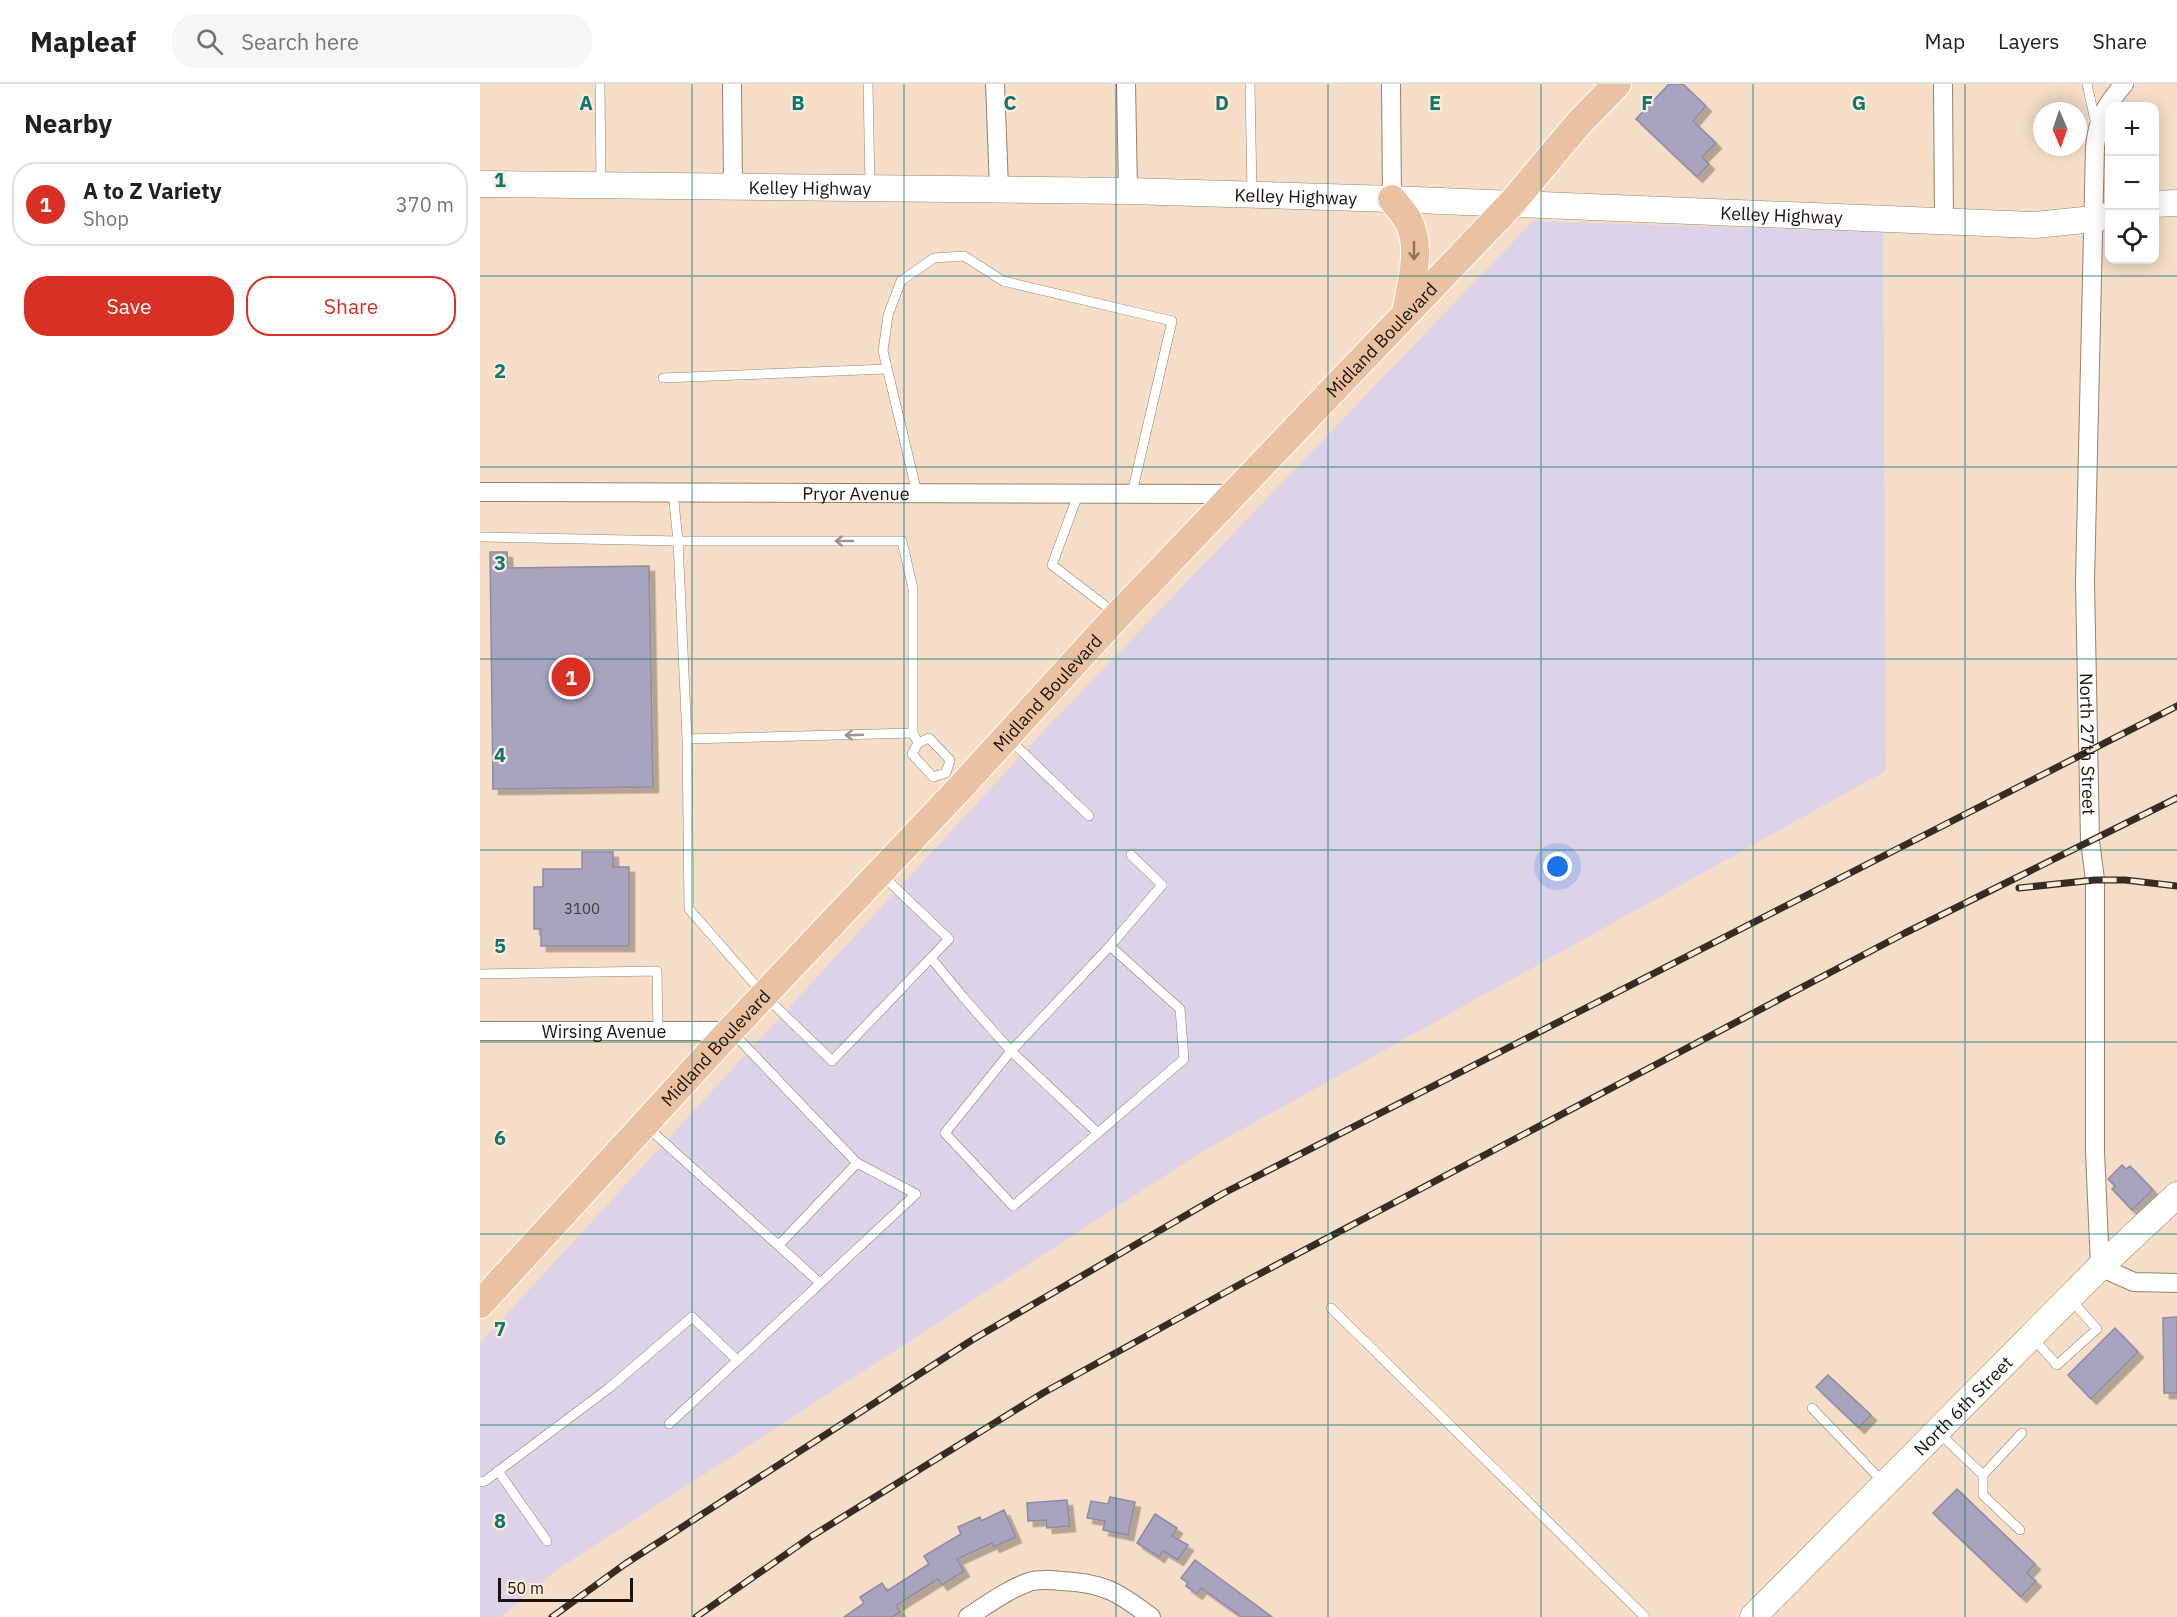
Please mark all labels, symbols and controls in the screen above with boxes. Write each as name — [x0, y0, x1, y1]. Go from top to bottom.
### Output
search box — [172, 14, 592, 68]
text: Mapleaf — [30, 23, 136, 60]
icon: search — [193, 25, 226, 58]
text: Search here — [241, 27, 359, 56]
text: Map — [1925, 27, 1965, 55]
text: Layers — [1998, 27, 2060, 55]
text: Share — [2093, 27, 2147, 55]
text: A — [579, 89, 593, 116]
text: B — [791, 89, 805, 116]
text: C — [1003, 89, 1017, 116]
text: D — [1215, 89, 1229, 116]
text: E — [1429, 89, 1441, 116]
text: F — [1641, 89, 1653, 116]
text: G — [1852, 89, 1866, 116]
north arrow — [2033, 102, 2087, 156]
map controls — [2105, 102, 2159, 264]
button: + — [2105, 102, 2159, 156]
text: Nearby — [24, 106, 112, 140]
button: − — [2105, 156, 2159, 210]
text: 1 — [494, 166, 506, 193]
street label: Kelley Highway — [749, 175, 871, 200]
text: A to Z Variety — [83, 176, 221, 205]
street label: Kelley Highway — [1234, 183, 1358, 209]
text: 1 — [40, 191, 52, 218]
text: 370 m — [396, 191, 454, 218]
street label: Kelley Highway — [1720, 201, 1843, 229]
text: Shop — [83, 205, 129, 232]
button: locate — [2105, 210, 2159, 264]
one-way arrow — [1408, 240, 1420, 260]
button: Save — [24, 276, 234, 336]
button: Share — [246, 276, 456, 336]
street label: Midland Boulevard — [1321, 277, 1442, 402]
text: 2 — [494, 357, 506, 384]
street label: Pryor Avenue — [802, 481, 910, 505]
one-way arrow — [834, 535, 854, 547]
text: 3 — [494, 549, 506, 576]
street label: Midland Boulevard — [988, 629, 1107, 756]
pin: 1 — [552, 654, 590, 700]
street label: North 27th Street — [2075, 673, 2101, 815]
one-way arrow — [845, 729, 865, 740]
text: 4 — [494, 741, 506, 768]
your location — [1543, 852, 1572, 881]
house number: 3100 — [564, 899, 600, 918]
text: 5 — [494, 932, 506, 959]
street label: Midland Boulevard — [656, 984, 775, 1111]
street label: Wirsing Avenue — [542, 1020, 666, 1043]
text: 6 — [494, 1124, 506, 1151]
text: 7 — [494, 1315, 506, 1342]
street label: North 6th Street — [1908, 1351, 2017, 1460]
text: 8 — [494, 1507, 506, 1534]
scale bar — [498, 1575, 633, 1602]
text: 50 m — [507, 1578, 544, 1598]

